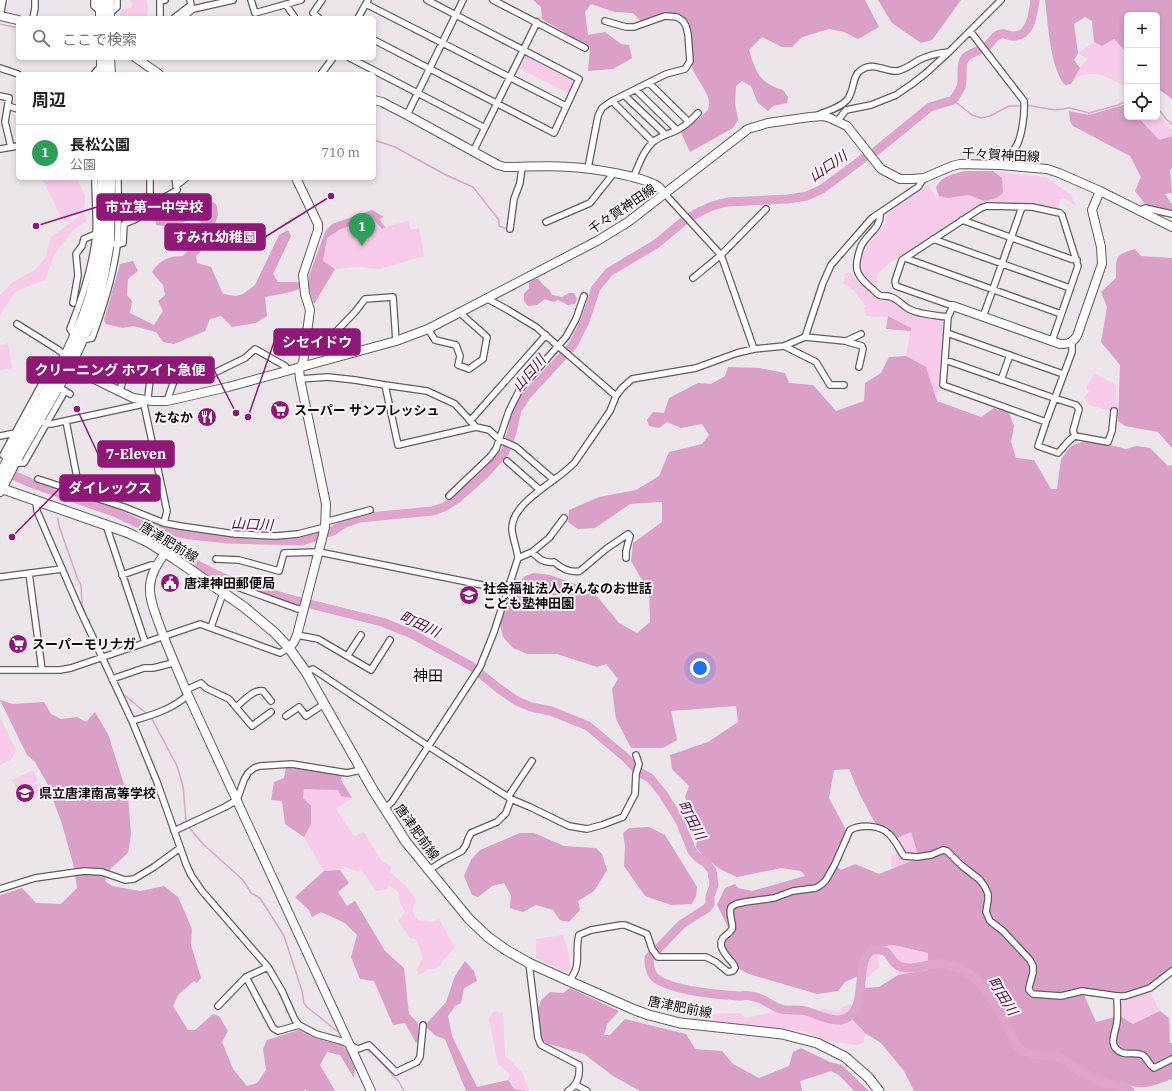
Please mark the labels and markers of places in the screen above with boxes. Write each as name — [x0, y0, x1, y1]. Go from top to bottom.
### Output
callout: 市立第一中学校 — [97, 194, 211, 220]
pin: 1 — [349, 213, 375, 246]
callout: すみれ幼稚園 — [165, 224, 265, 250]
callout: シセイドウ — [274, 329, 360, 355]
callout: クリーニング ホワイト急便 — [27, 357, 214, 383]
supermarket icon: スーパー サンフレッシュ — [269, 399, 291, 421]
place label: スーパー サンフレッシュ — [294, 402, 440, 419]
restaurant icon: たなか — [196, 406, 218, 428]
place label: たなか — [154, 409, 193, 426]
callout: 7-Eleven — [98, 441, 174, 467]
callout: ダイレックス — [60, 475, 160, 501]
public building icon: 唐津神田郵便局 — [159, 572, 181, 594]
place label: 唐津神田郵便局 — [184, 575, 275, 592]
place label: 社会福祉法人みんなのお世話 こども塾神田園 — [483, 580, 652, 612]
school or university icon: 社会福祉法人みんなのお世話 こども塾神田園 — [458, 584, 480, 606]
supermarket icon: スーパーモリナガ — [7, 633, 29, 655]
place label: スーパーモリナガ — [32, 636, 136, 653]
school or university icon: 県立唐津南高等学校 — [14, 782, 36, 804]
place label: 県立唐津南高等学校 — [39, 785, 156, 802]

